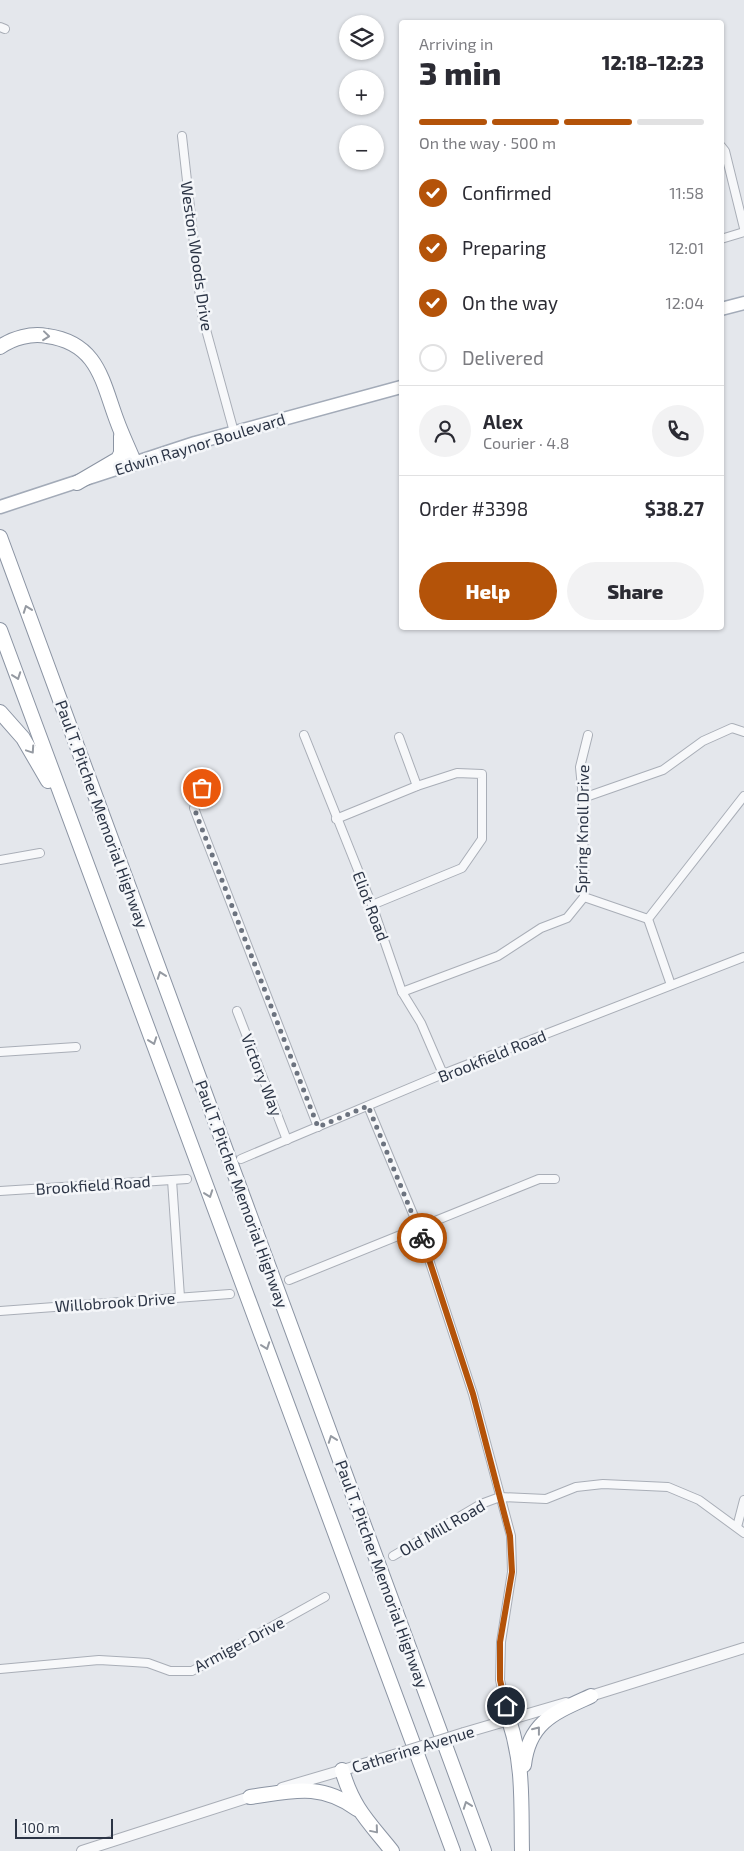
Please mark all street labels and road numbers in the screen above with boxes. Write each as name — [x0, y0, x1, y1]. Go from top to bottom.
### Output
street label: Weston Woods Drive — [178, 180, 217, 332]
street label: Edwin Raynor Boulevard — [112, 409, 287, 479]
street label: Paul T. Pitcher Memorial Highway — [52, 697, 153, 931]
street label: Spring Knoll Drive — [571, 764, 592, 894]
street label: Eliot Road — [349, 868, 393, 943]
street label: Brookfield Road — [435, 1025, 549, 1086]
street label: Victory Way — [238, 1031, 287, 1119]
street label: Paul T. Pitcher Memorial Highway — [192, 1077, 293, 1311]
street label: Brookfield Road — [35, 1171, 151, 1198]
street label: Willobrook Drive — [54, 1288, 176, 1315]
street label: Paul T. Pitcher Memorial Highway — [332, 1457, 433, 1691]
street label: Old Mill Road — [396, 1495, 488, 1560]
street label: Armiger Drive — [190, 1612, 287, 1675]
street label: Catherine Avenue — [349, 1721, 476, 1776]

